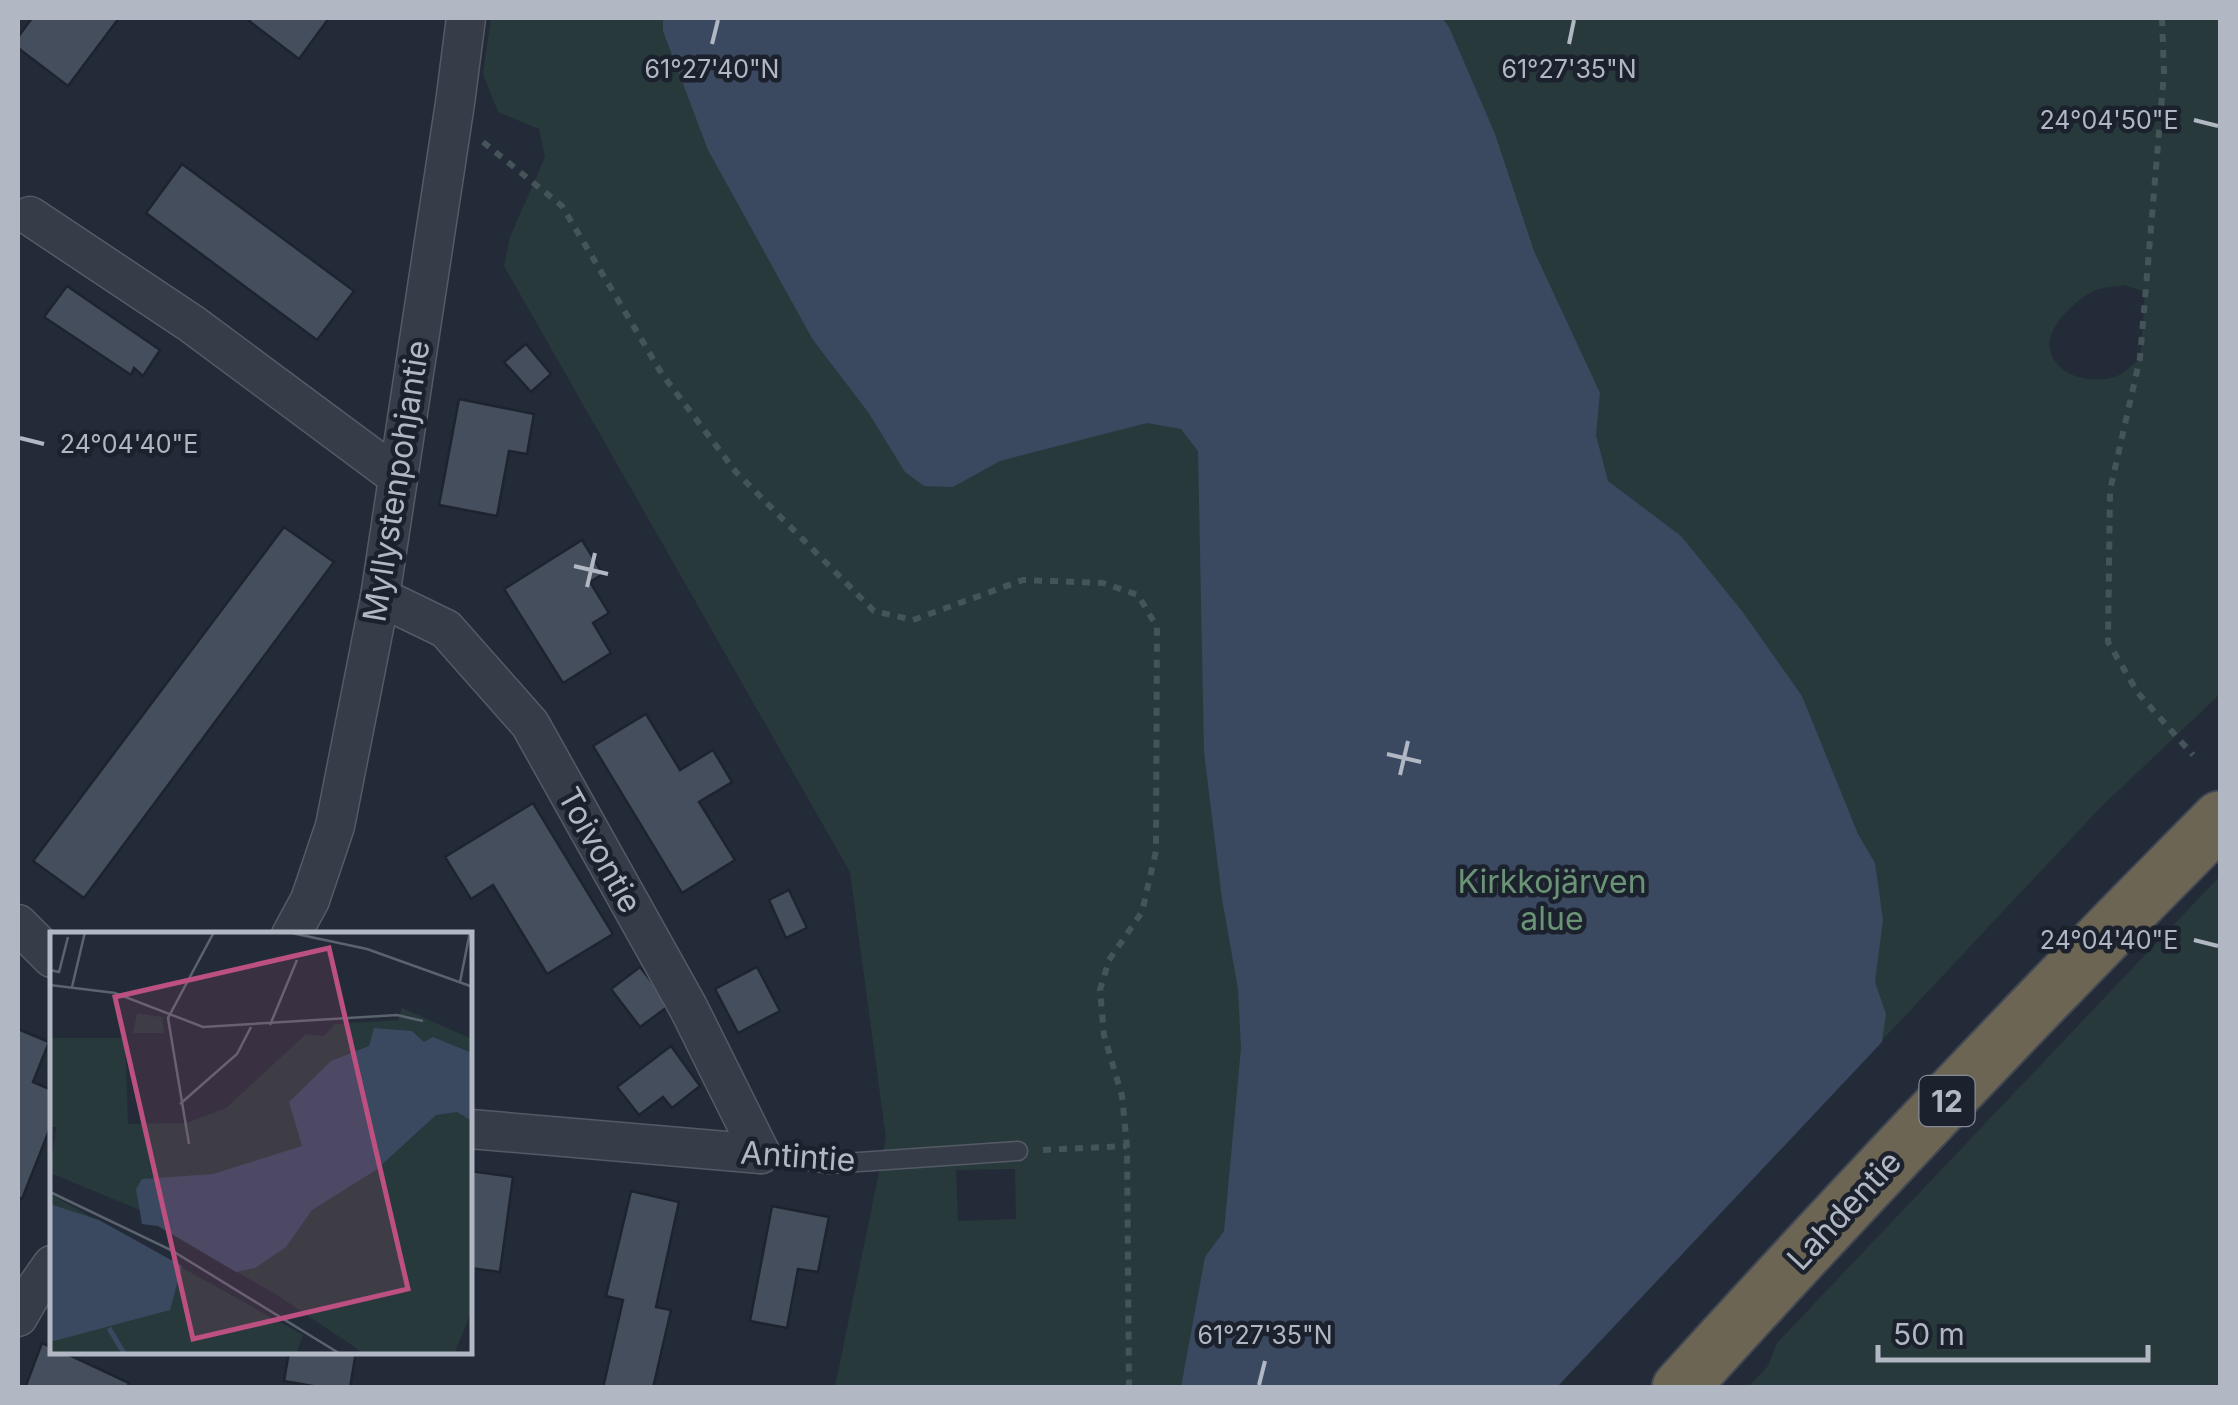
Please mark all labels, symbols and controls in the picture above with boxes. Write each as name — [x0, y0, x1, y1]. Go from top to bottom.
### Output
text: 61°27'40"N — [645, 54, 779, 84]
text: 61°27'35"N — [1501, 54, 1637, 84]
text: 24°04'50"E — [2040, 105, 2178, 135]
street label: Myllystenpohjantie — [354, 337, 438, 625]
text: 24°04'40"E — [60, 429, 198, 459]
street label: Toivontie — [550, 780, 650, 920]
park label: Kirkkojärven alue — [1457, 862, 1647, 938]
text: 24°04'40"E — [2040, 925, 2178, 955]
inset map — [50, 932, 472, 1355]
road number: 12 — [1920, 1076, 1974, 1126]
street label: Antintie — [739, 1133, 857, 1179]
street label: Lahdentie — [1779, 1142, 1909, 1278]
scale bar — [1878, 1300, 2148, 1362]
text: 50 m — [1893, 1316, 1965, 1352]
text: 61°27'35"N — [1197, 1320, 1333, 1350]

